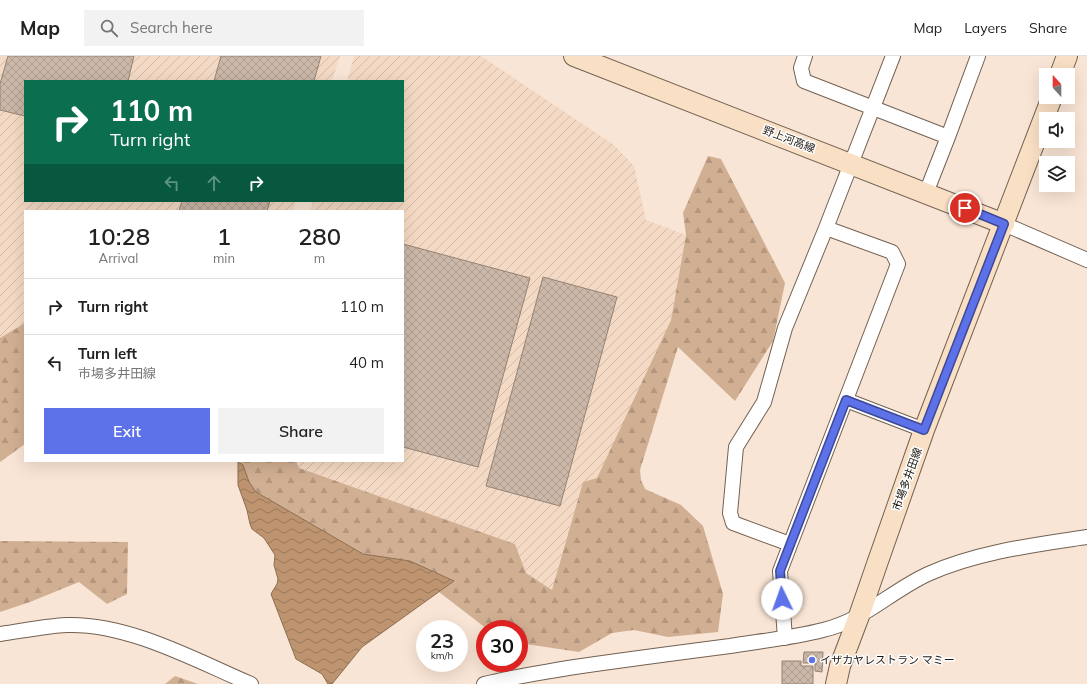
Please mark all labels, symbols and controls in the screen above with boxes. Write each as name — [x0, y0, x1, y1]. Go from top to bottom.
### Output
search box — [84, 10, 364, 46]
text: Map — [20, 16, 60, 40]
icon: search — [98, 17, 120, 39]
text: Search here — [130, 18, 213, 37]
text: Map — [913, 19, 942, 37]
text: Layers — [964, 19, 1007, 37]
text: Share — [1029, 19, 1067, 37]
north arrow — [1039, 68, 1075, 104]
map controls — [1039, 68, 1075, 192]
text: 110 m — [110, 93, 193, 128]
icon: right — [44, 96, 96, 148]
button: sound — [1039, 112, 1075, 148]
street label: 野上河高線 — [761, 123, 817, 155]
text: Turn right — [110, 128, 190, 151]
button: layers — [1039, 156, 1075, 192]
icon: left — [161, 172, 183, 194]
icon: ahead — [203, 172, 225, 194]
icon: right — [245, 172, 267, 194]
pin — [948, 191, 982, 225]
icon: arrive — [954, 197, 976, 219]
text: 10:28 — [87, 221, 150, 251]
text: 1 — [217, 221, 231, 251]
text: 280 — [298, 221, 341, 251]
text: Arrival — [99, 250, 138, 266]
text: min — [213, 250, 235, 266]
text: m — [314, 250, 325, 266]
icon: right — [44, 296, 66, 318]
text: Turn right — [78, 297, 148, 316]
text: 110 m — [340, 297, 384, 316]
text: Turn left — [78, 344, 137, 363]
icon: left — [44, 352, 66, 374]
text: 40 m — [349, 353, 384, 372]
text: 市場多井田線 — [78, 365, 156, 381]
button: Exit — [44, 408, 210, 454]
button: Share — [218, 408, 384, 454]
street label: 市場多井田線 — [889, 446, 925, 512]
position arrow — [761, 578, 803, 620]
speed limit sign: 30 — [476, 620, 528, 672]
text: 23 — [430, 628, 454, 653]
text: km/h — [431, 649, 453, 662]
place label: イザカヤレストラン マミー — [820, 653, 955, 667]
marker: イザカヤレストラン マミー — [807, 655, 817, 665]

